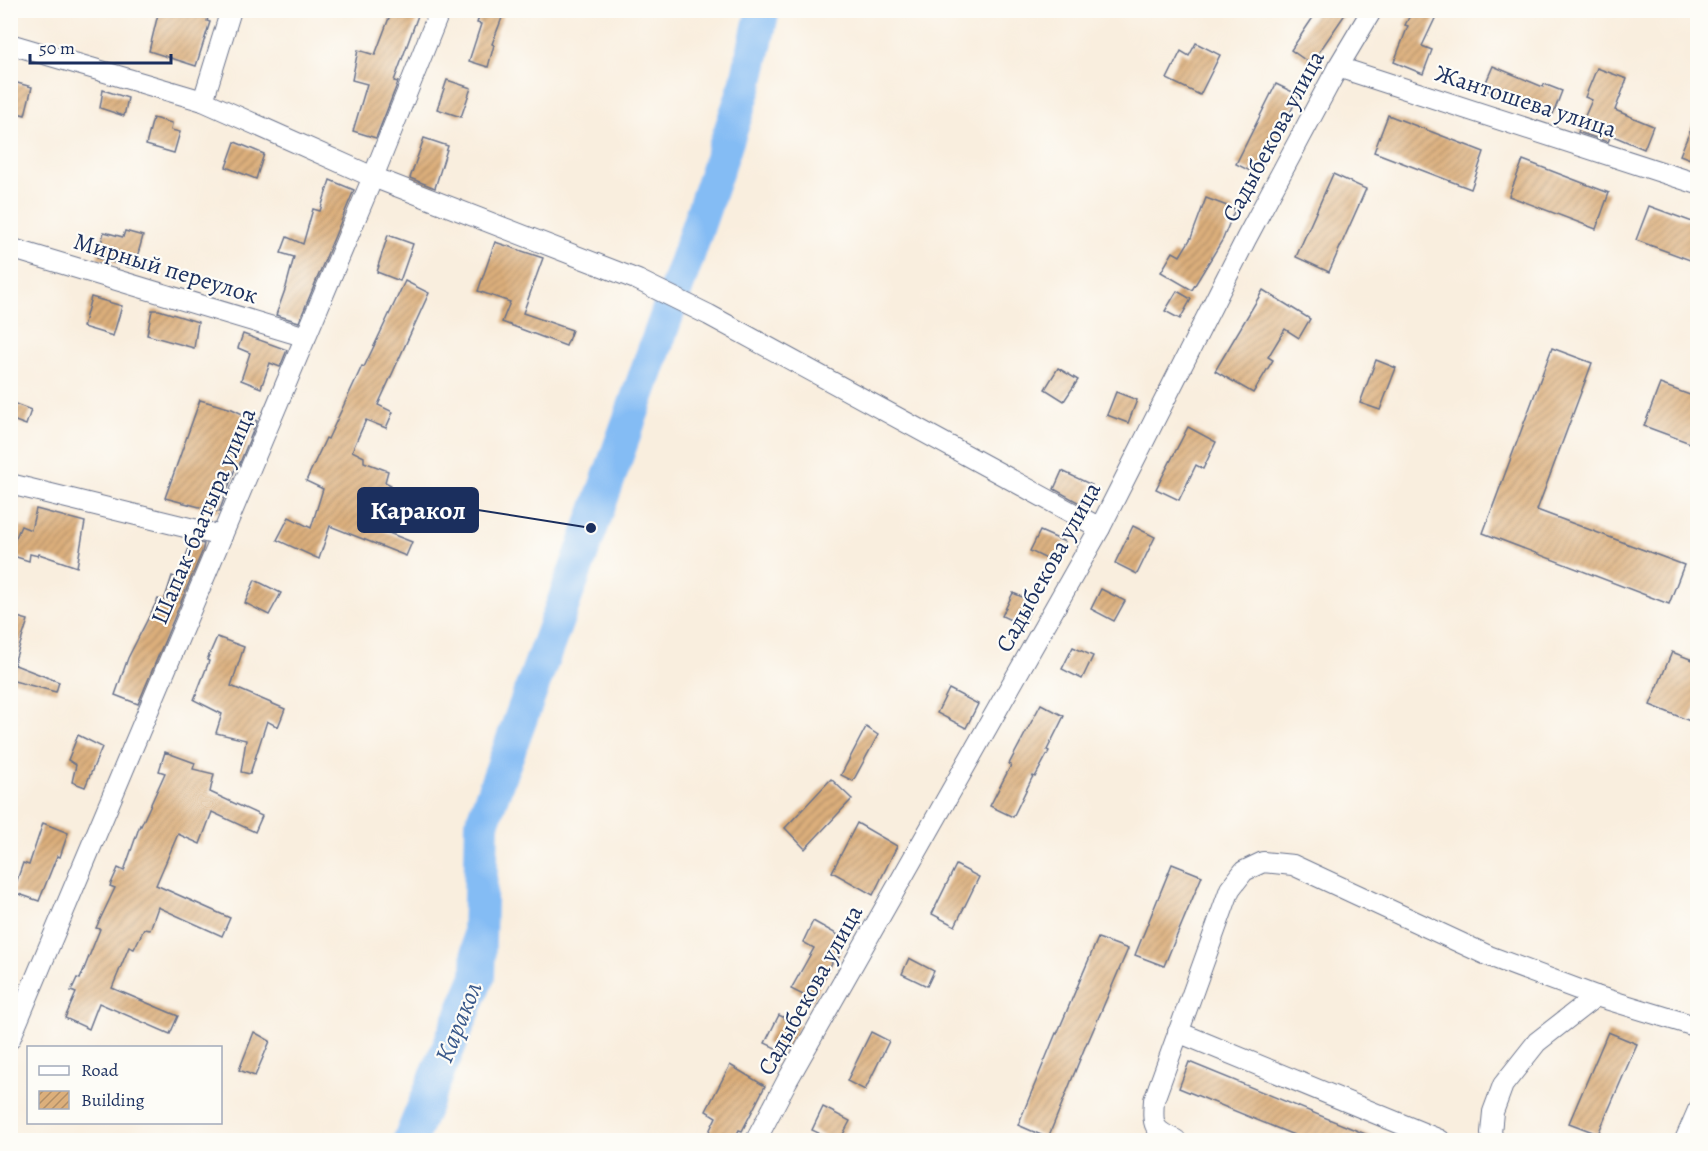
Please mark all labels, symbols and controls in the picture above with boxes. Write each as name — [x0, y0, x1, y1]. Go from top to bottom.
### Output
scale bar — [30, 27, 171, 65]
text: 50 m — [39, 36, 75, 60]
street label: Садыбекова улица — [1214, 45, 1332, 227]
street label: Жантошева улица — [1431, 57, 1621, 145]
street label: Мирный переулок — [70, 225, 262, 311]
street label: Шапак-баатыра улица — [143, 403, 263, 629]
street label: Садыбекова улица — [988, 476, 1108, 658]
callout: Каракол — [358, 488, 478, 532]
text: Каракол — [370, 493, 466, 528]
street label: Садыбекова улица — [750, 899, 870, 1081]
water label: Каракол — [426, 976, 491, 1068]
legend — [27, 1046, 222, 1124]
text: Road — [81, 1058, 119, 1082]
text: Building — [81, 1088, 145, 1112]

